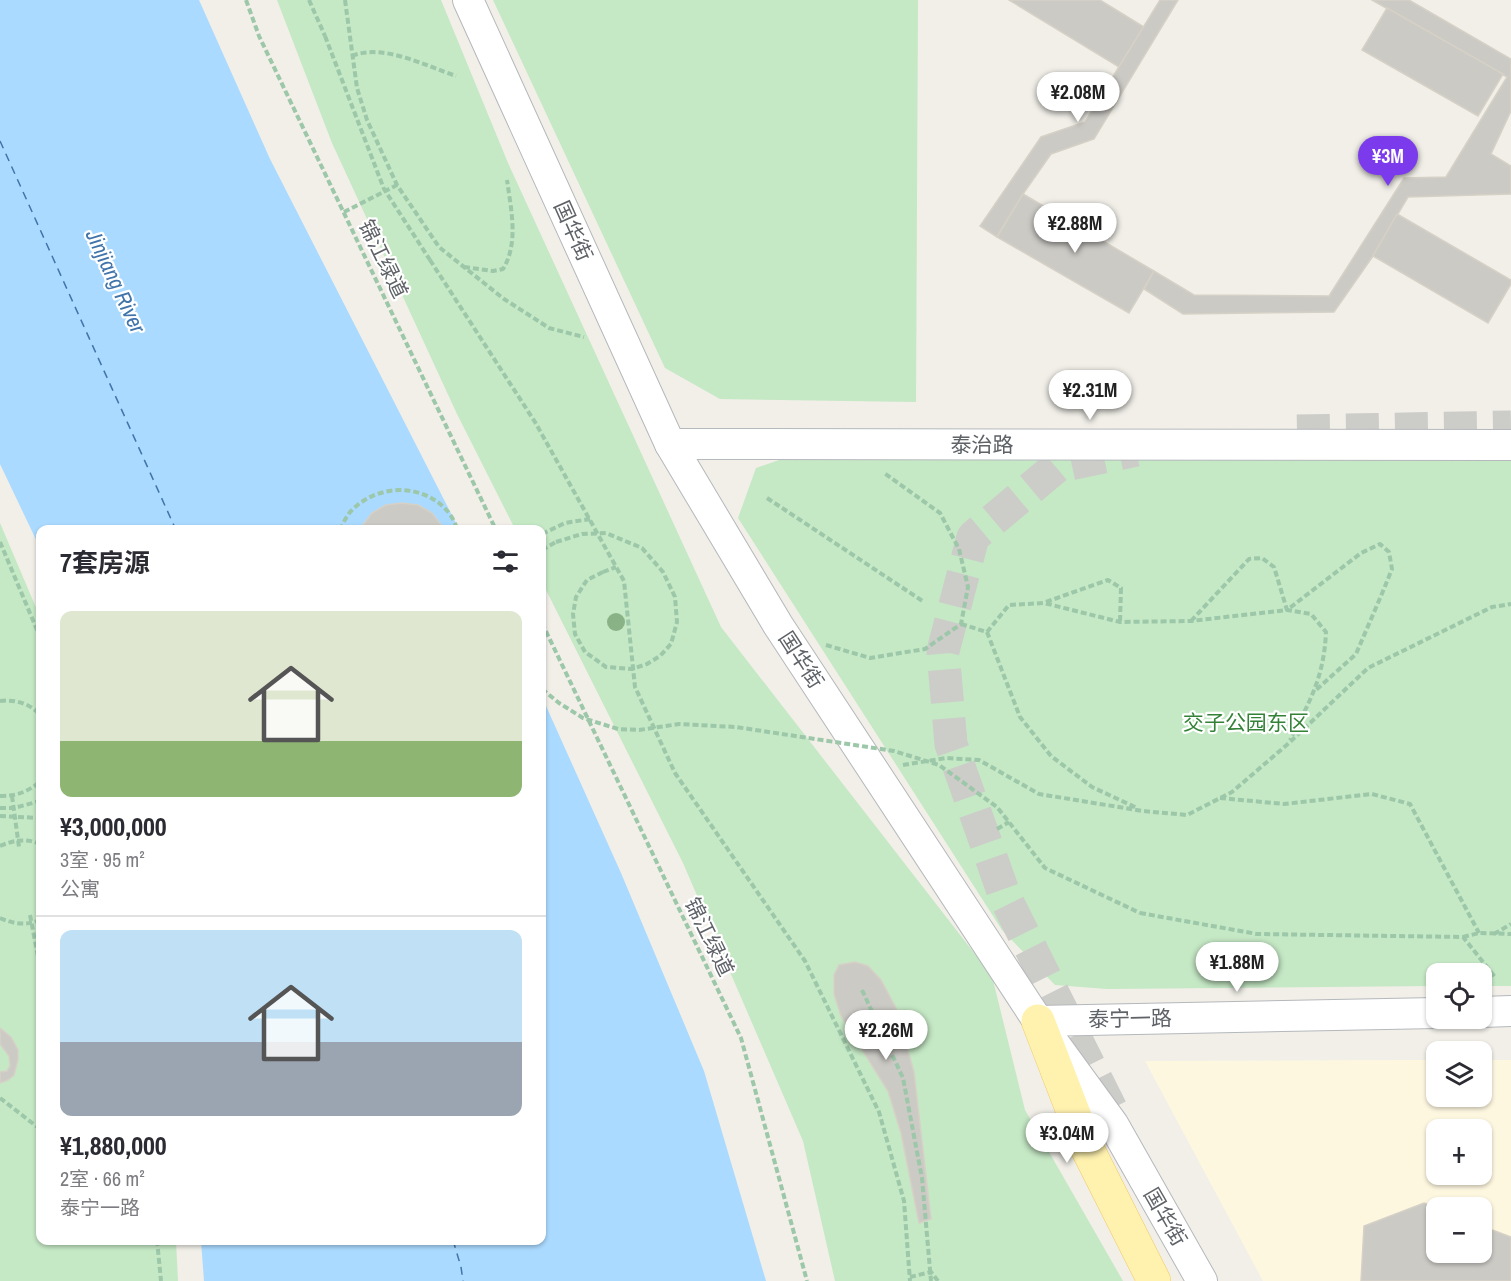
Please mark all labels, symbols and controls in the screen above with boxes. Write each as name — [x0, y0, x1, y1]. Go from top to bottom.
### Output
pin: ¥2.08M — [1029, 72, 1127, 123]
text: ¥2.08M — [1051, 78, 1105, 105]
pin: ¥3M — [1359, 136, 1417, 187]
text: ¥3M — [1372, 142, 1404, 169]
street label: 国华街 — [547, 196, 600, 265]
pin: ¥2.88M — [1026, 203, 1124, 254]
text: ¥2.88M — [1048, 209, 1102, 236]
street label: 锦江绿道 — [352, 215, 415, 303]
water label: Jinjiang River — [78, 223, 154, 339]
pin: ¥2.31M — [1041, 370, 1139, 421]
text: ¥2.31M — [1063, 376, 1117, 403]
street label: 泰治路 — [951, 430, 1014, 459]
text: 7套房源 — [60, 545, 150, 580]
icon: filters — [489, 545, 522, 578]
street label: 国华街 — [772, 625, 831, 694]
icon: home — [237, 650, 345, 758]
park label: 交子公园东区 — [1183, 708, 1309, 737]
text: ¥3,000,000 — [60, 809, 167, 844]
text: 3室 · 95 m² — [60, 846, 145, 873]
text: 公寓 — [60, 875, 100, 902]
street label: 锦江绿道 — [678, 893, 741, 981]
pin: ¥1.88M — [1188, 942, 1286, 993]
text: ¥1.88M — [1210, 948, 1264, 975]
map controls — [1426, 963, 1492, 1263]
button: locate — [1426, 963, 1492, 1029]
icon: home — [237, 969, 345, 1077]
street label: 泰宁一路 — [1088, 1003, 1172, 1034]
pin: ¥2.26M — [837, 1010, 935, 1061]
text: ¥2.26M — [859, 1016, 913, 1043]
button: layers — [1426, 1041, 1492, 1107]
pin: ¥3.04M — [1018, 1113, 1116, 1164]
text: ¥3.04M — [1040, 1119, 1094, 1146]
button: + — [1426, 1119, 1492, 1185]
text: ¥1,880,000 — [60, 1128, 167, 1163]
text: 2室 · 66 m² — [60, 1165, 145, 1192]
street label: 国华街 — [1137, 1182, 1194, 1251]
text: 泰宁一路 — [60, 1194, 140, 1221]
button: − — [1426, 1197, 1492, 1263]

